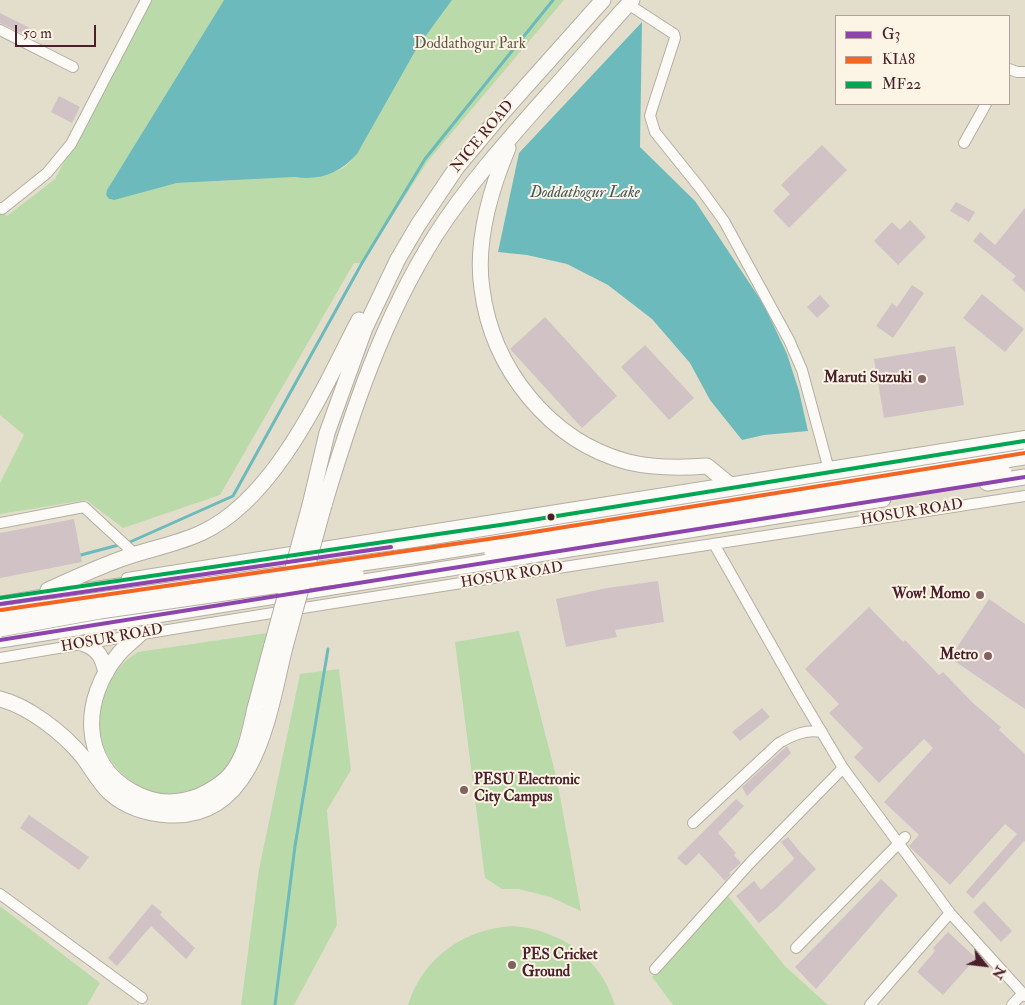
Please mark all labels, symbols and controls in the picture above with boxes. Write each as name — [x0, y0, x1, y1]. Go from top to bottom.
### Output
scale bar — [18, 15, 99, 47]
legend — [835, 15, 1010, 105]
text: 50 m — [23, 24, 52, 43]
text: G3 — [882, 25, 900, 44]
park label: Doddathogur Park — [414, 36, 526, 54]
text: KIA8 — [882, 50, 915, 69]
text: MF22 — [882, 75, 921, 94]
street label: NICE ROAD — [448, 97, 518, 177]
water label: Doddathogur Lake — [530, 184, 640, 204]
place label: Maruti Suzuki — [824, 370, 912, 388]
marker: Maruti Suzuki — [916, 373, 928, 385]
street label: HOSUR ROAD — [860, 496, 964, 530]
unlabelled marker — [546, 512, 556, 522]
street label: HOSUR ROAD — [460, 559, 564, 593]
place label: Wow! Momo — [892, 586, 970, 604]
marker: Wow! Momo — [974, 589, 986, 601]
street label: HOSUR ROAD — [60, 621, 164, 657]
place label: Metro — [940, 647, 978, 665]
marker: Metro — [982, 650, 994, 662]
place label: PESU Electronic City Campus — [474, 772, 580, 807]
marker: PESU Electronic City Campus — [458, 784, 470, 796]
north arrow — [960, 940, 1010, 990]
place label: PES Cricket Ground — [522, 947, 598, 982]
marker: PES Cricket Ground — [506, 959, 518, 971]
text: N — [988, 963, 1009, 982]

